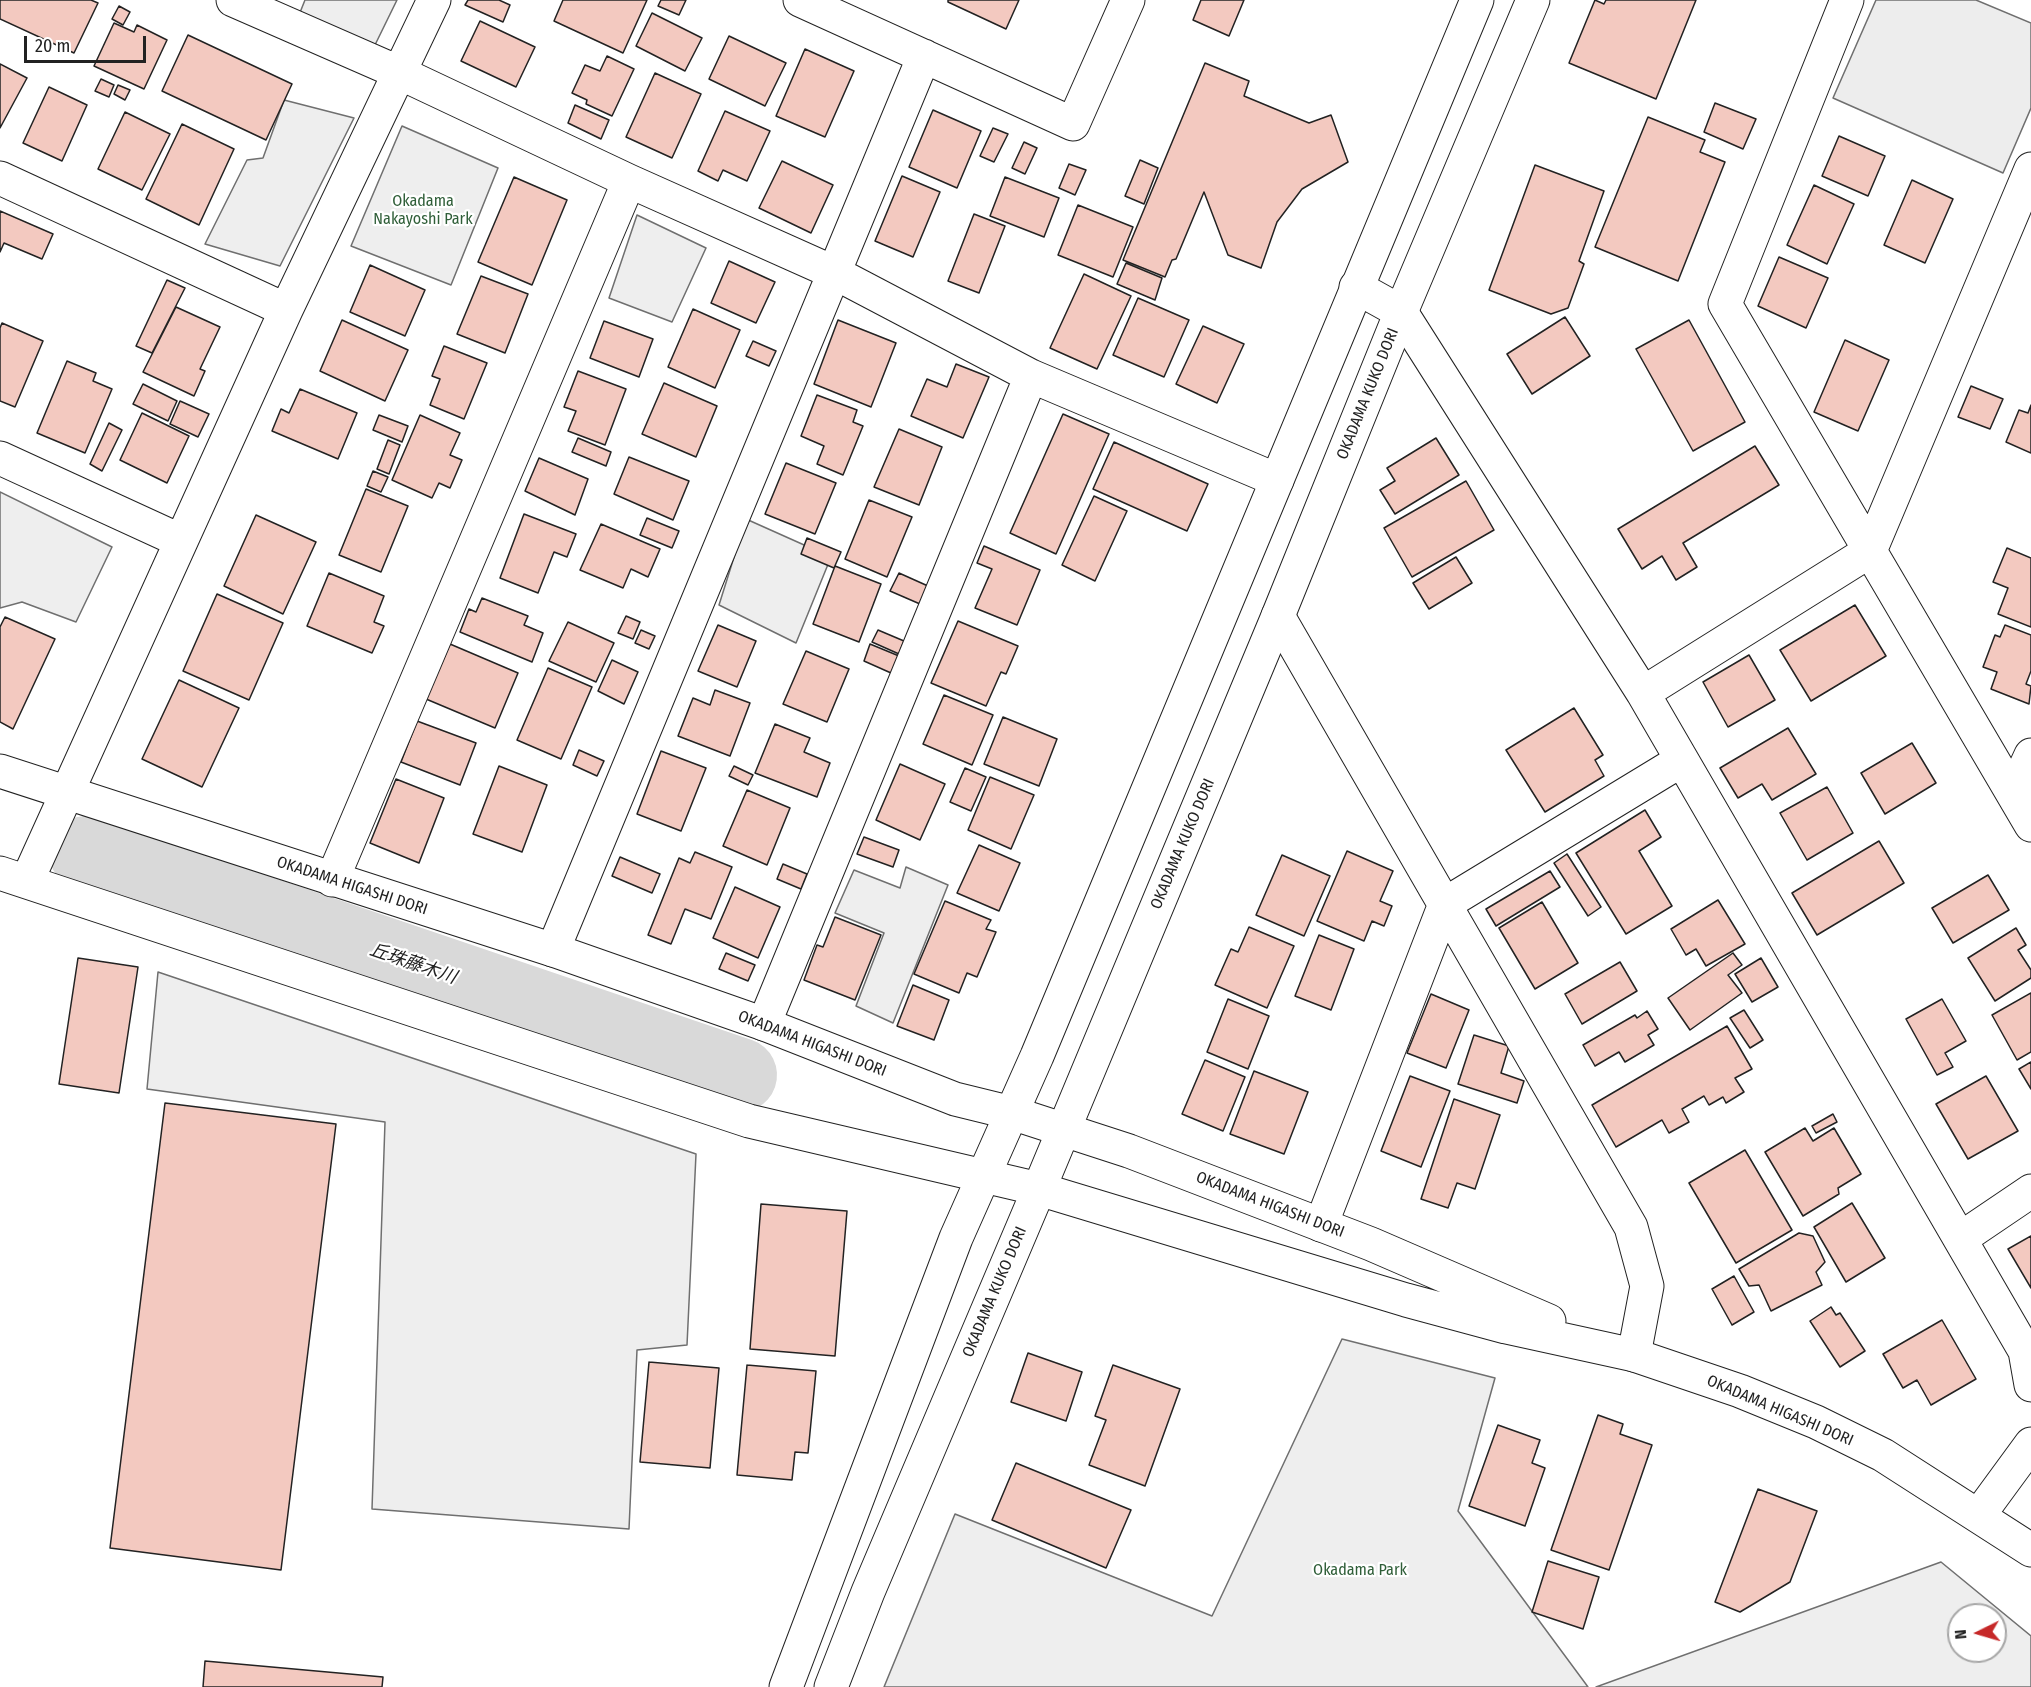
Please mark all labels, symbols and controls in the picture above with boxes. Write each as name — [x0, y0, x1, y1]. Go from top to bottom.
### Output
scale bar — [27, 24, 148, 62]
text: 20 m — [35, 35, 70, 57]
park label: Okadama Nakayoshi Park — [373, 192, 473, 230]
street label: OKADAMA KUKO DORI — [1333, 325, 1403, 463]
street label: OKADAMA KUKO DORI — [1147, 776, 1219, 912]
street label: OKADAMA HIGASHI DORI — [274, 853, 430, 919]
water label: 丘珠藤木川 — [367, 939, 459, 989]
street label: OKADAMA HIGASHI DORI — [735, 1007, 889, 1081]
street label: OKADAMA HIGASHI DORI — [1193, 1168, 1347, 1242]
street label: OKADAMA KUKO DORI — [959, 1224, 1031, 1360]
street label: OKADAMA HIGASHI DORI — [1704, 1371, 1856, 1451]
park label: Okadama Park — [1313, 1561, 1407, 1581]
north arrow — [1947, 1603, 2007, 1663]
text: N — [1951, 1629, 1970, 1640]

